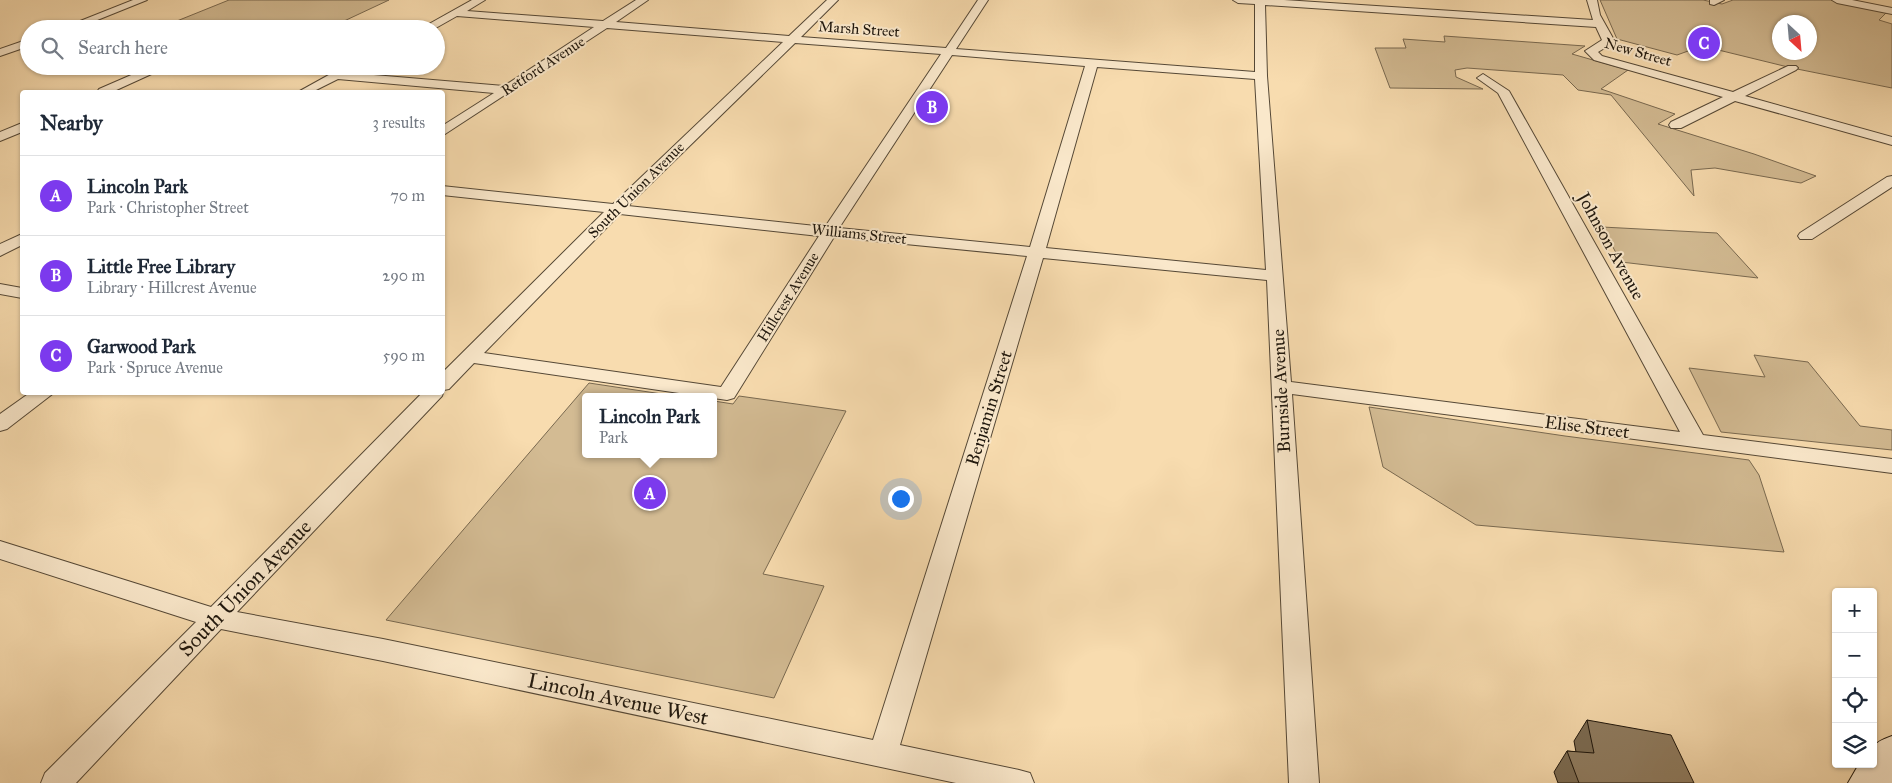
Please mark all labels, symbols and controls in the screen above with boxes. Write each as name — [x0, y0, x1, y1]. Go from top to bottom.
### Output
north arrow — [1772, 15, 1817, 60]
street label: Marsh Street — [818, 17, 901, 41]
search box — [20, 20, 445, 75]
pin: C — [1688, 24, 1720, 62]
street label: Retford Avenue — [498, 32, 588, 100]
icon: search — [38, 34, 66, 62]
street label: New Street — [1602, 34, 1674, 70]
text: Search here — [78, 36, 168, 59]
pin: B — [916, 88, 948, 126]
text: Nearby — [40, 110, 103, 136]
text: 3 results — [372, 113, 425, 132]
street label: South Union Avenue — [584, 138, 688, 242]
text: Lincoln Park — [87, 175, 188, 198]
text: A — [51, 186, 61, 205]
text: 70 m — [390, 186, 425, 205]
street label: Johnson Avenue — [1571, 187, 1650, 304]
text: Park · Christopher Street — [87, 198, 249, 217]
street label: Williams Street — [811, 220, 908, 248]
street label: Hillcrest Avenue — [753, 249, 823, 345]
text: Little Free Library — [87, 255, 235, 278]
text: B — [51, 266, 61, 285]
text: 290 m — [382, 266, 425, 285]
text: Library · Hillcrest Avenue — [87, 278, 257, 297]
street label: Burnside Avenue — [1267, 329, 1295, 453]
text: Garwood Park — [87, 335, 196, 358]
text: C — [51, 346, 61, 365]
text: 590 m — [383, 346, 425, 365]
street label: Benjamin Street — [961, 347, 1017, 468]
text: Park · Spruce Avenue — [87, 358, 223, 377]
popup — [582, 393, 717, 458]
text: Lincoln Park — [599, 405, 700, 428]
street label: Elise Street — [1543, 411, 1631, 443]
text: Park — [599, 428, 628, 447]
pin: A — [634, 474, 666, 512]
your location — [888, 486, 914, 512]
street label: South Union Avenue — [173, 514, 317, 662]
map controls — [1832, 588, 1877, 768]
button: + — [1832, 588, 1877, 633]
button: − — [1832, 633, 1877, 678]
street label: Lincoln Avenue West — [525, 667, 711, 731]
button: locate — [1832, 678, 1877, 723]
button: layers — [1832, 723, 1877, 768]

